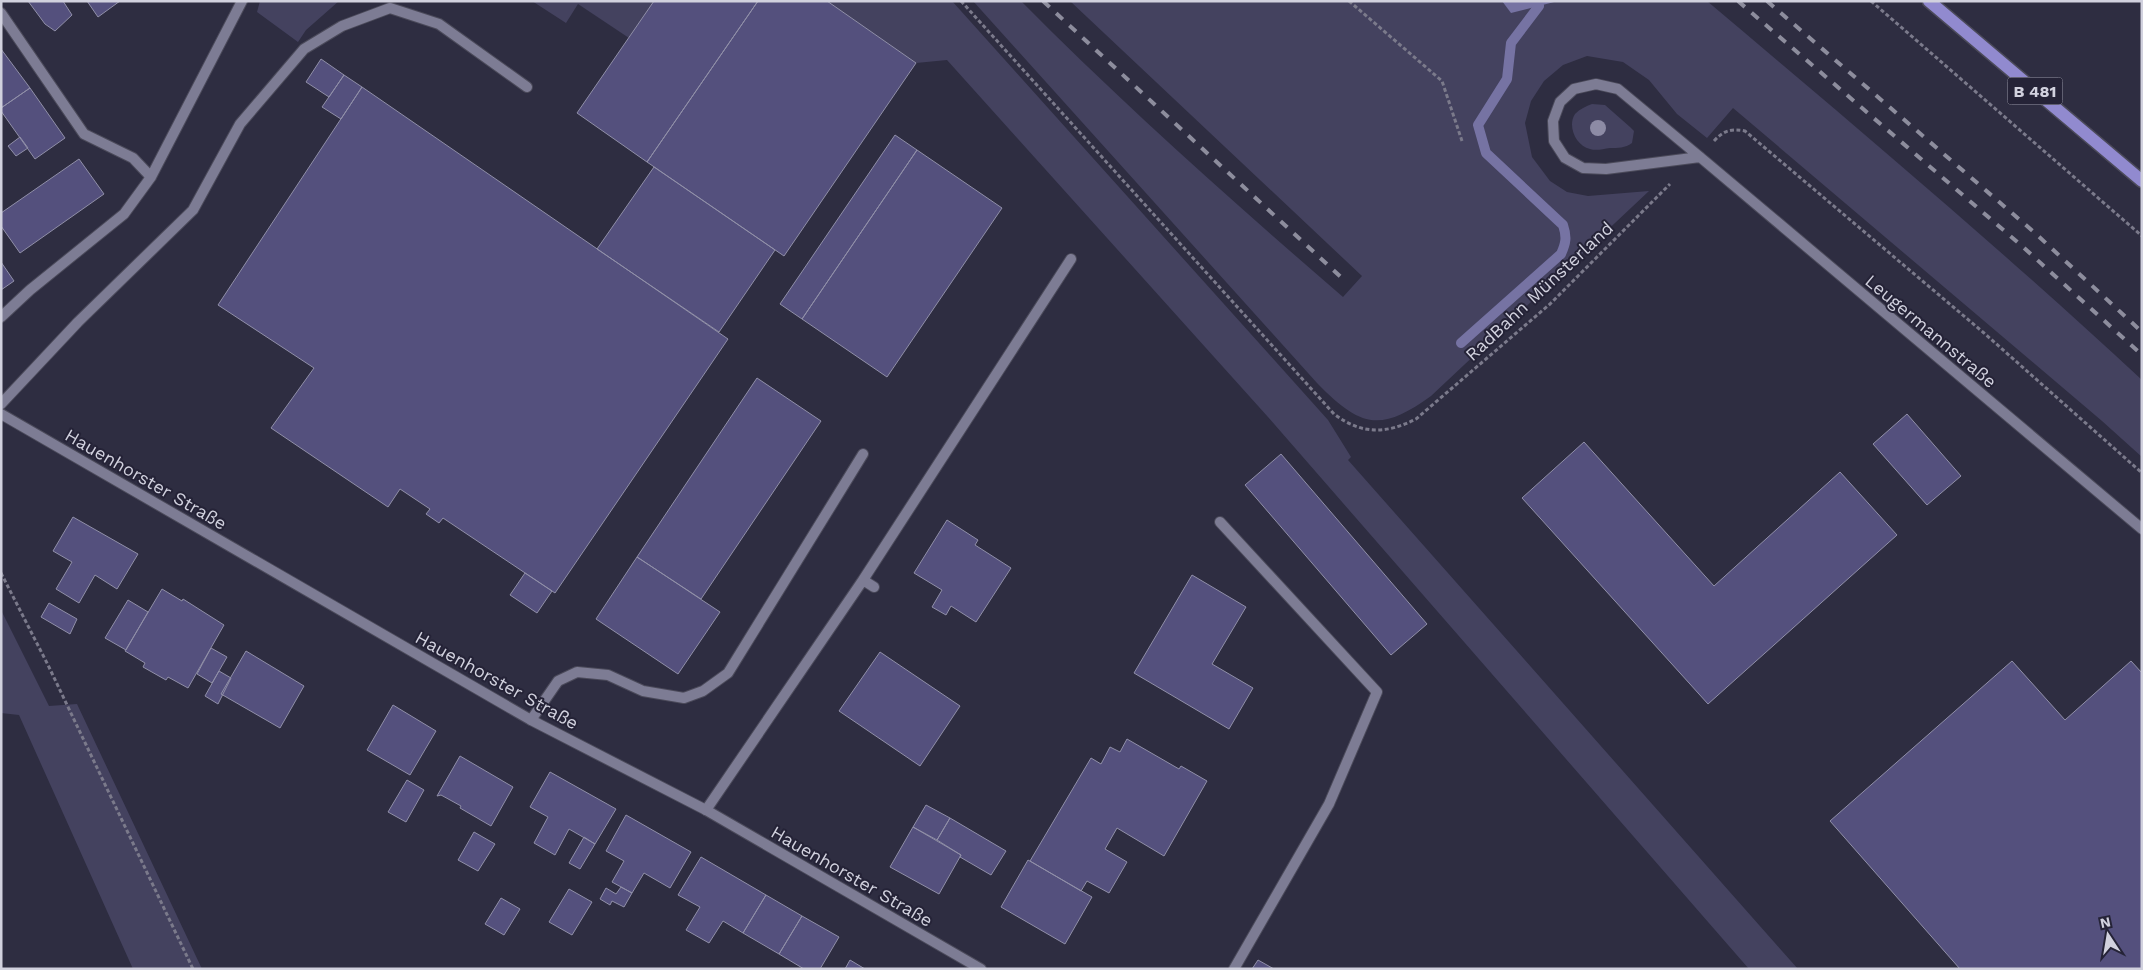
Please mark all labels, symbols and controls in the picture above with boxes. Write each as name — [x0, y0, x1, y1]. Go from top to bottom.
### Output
road number: B 481 — [2008, 78, 2062, 104]
street label: RadBahn Münsterland — [1461, 217, 1617, 365]
street label: Leugermannstraße — [1861, 270, 2001, 392]
street label: Hauenhorster Straße — [61, 424, 231, 534]
street label: Hauenhorster Straße — [412, 626, 582, 734]
street label: Hauenhorster Straße — [767, 821, 937, 931]
north arrow — [2083, 910, 2133, 960]
text: N — [2099, 913, 2112, 931]

